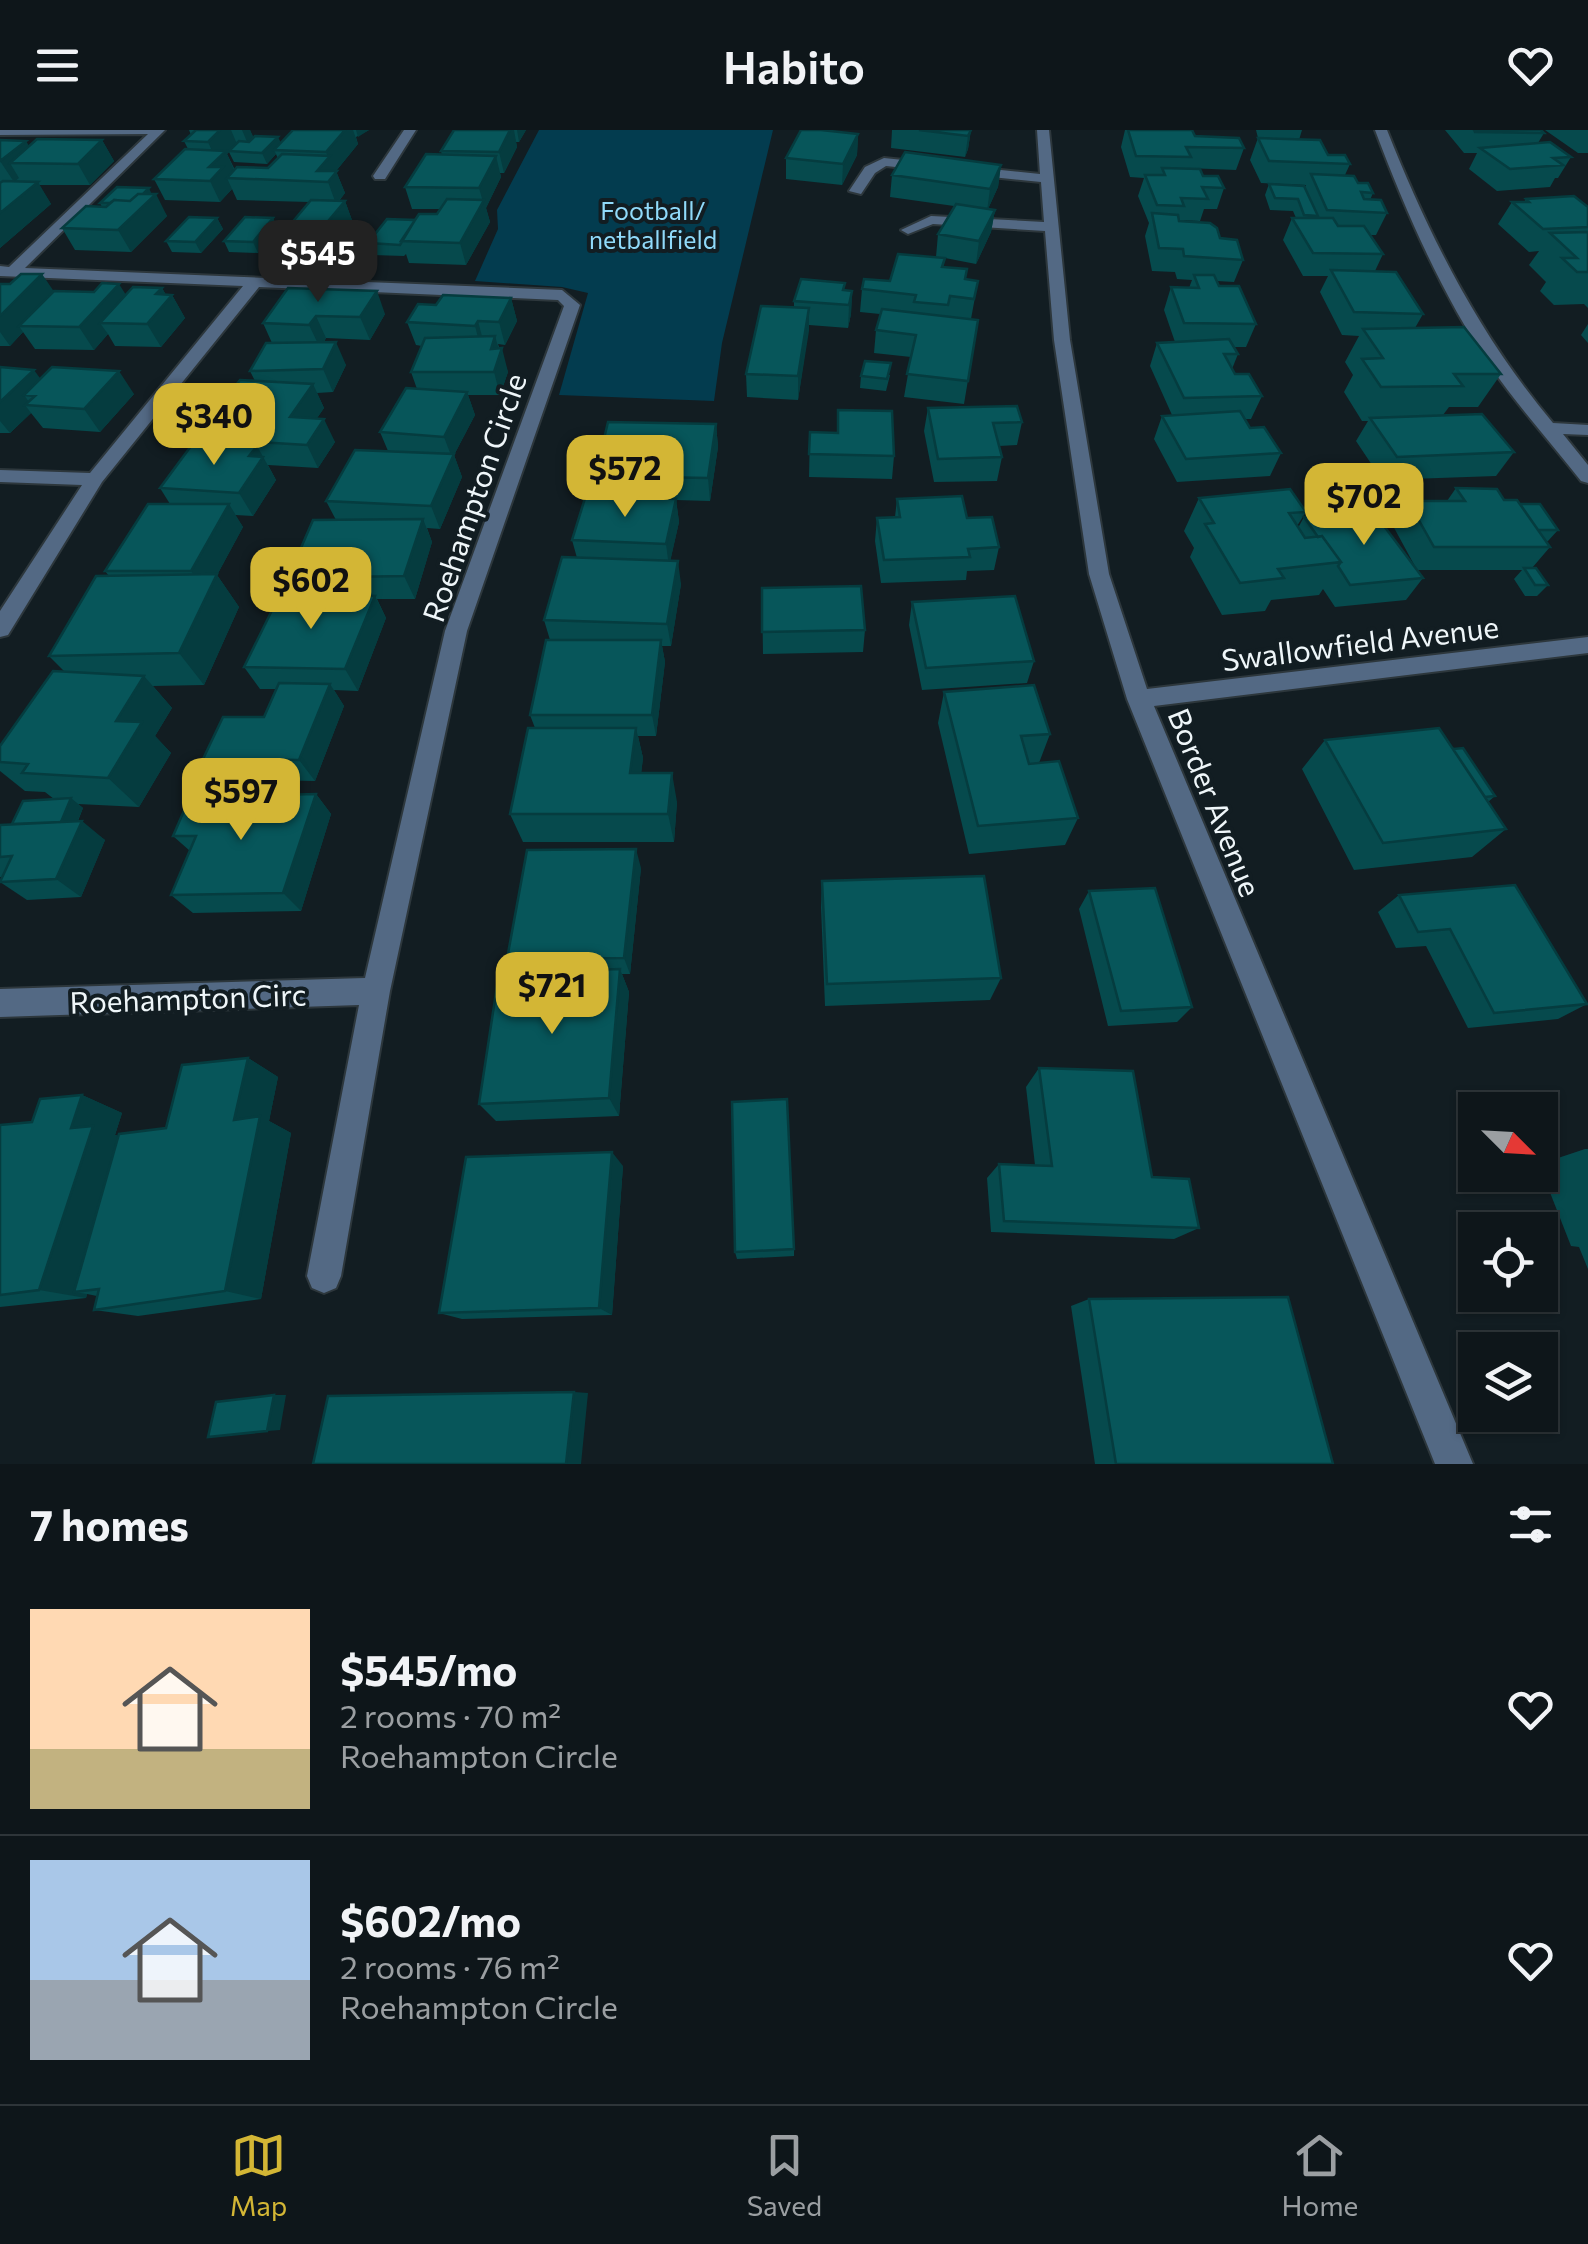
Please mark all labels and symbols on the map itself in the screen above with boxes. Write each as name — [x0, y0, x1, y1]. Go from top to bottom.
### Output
park label: Football/ netballfield — [589, 195, 717, 254]
pin: $545 — [259, 220, 377, 305]
street label: Roehampton Circle — [413, 368, 533, 626]
pin: $340 — [155, 383, 273, 468]
pin: $572 — [566, 435, 684, 520]
pin: $702 — [1305, 463, 1423, 548]
pin: $602 — [252, 547, 370, 632]
street label: Swallowfield Avenue — [1219, 607, 1501, 677]
street label: Border Avenue — [1161, 703, 1271, 901]
pin: $597 — [182, 758, 300, 843]
pin: $721 — [493, 952, 611, 1037]
street label: Roehampton Circ — [69, 974, 307, 1020]
north arrow — [1458, 1092, 1558, 1192]

